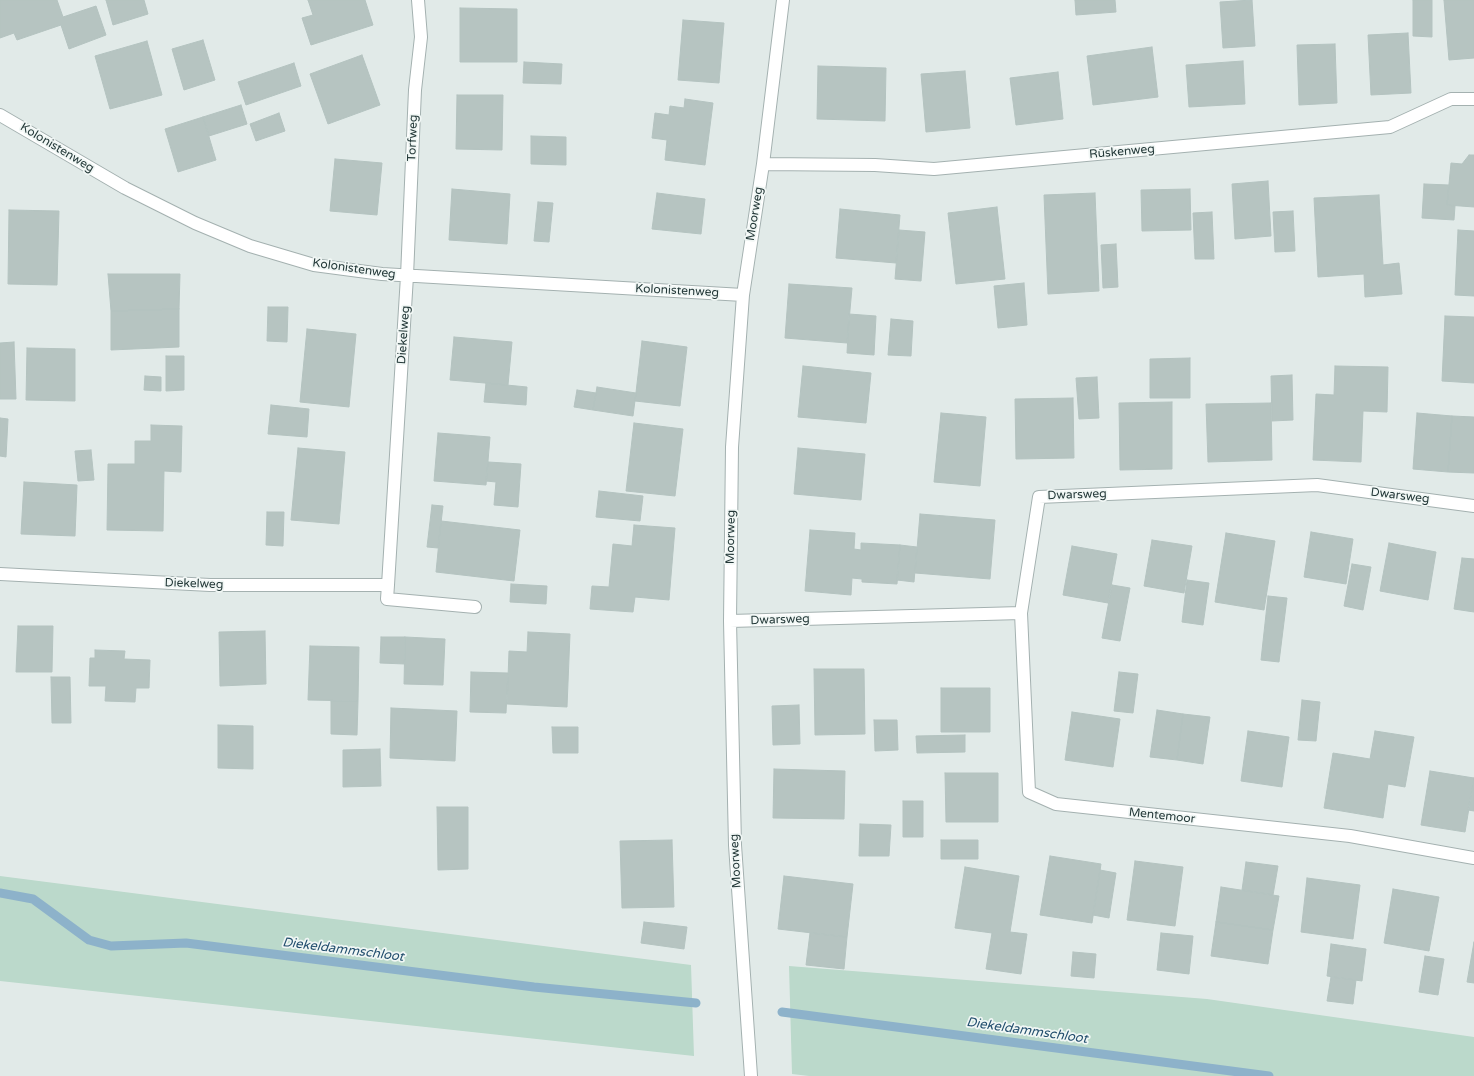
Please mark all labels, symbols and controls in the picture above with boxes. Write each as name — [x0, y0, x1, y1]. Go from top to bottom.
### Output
street label: Torfweg — [405, 114, 421, 162]
street label: Kolonistenweg — [17, 120, 97, 176]
street label: Rüskenweg — [1089, 142, 1155, 162]
street label: Moorweg — [744, 186, 766, 242]
street label: Kolonistenweg — [311, 256, 397, 282]
street label: Kolonistenweg — [635, 282, 719, 300]
street label: Diekelweg — [395, 305, 413, 365]
street label: Dwarsweg — [1370, 485, 1430, 507]
street label: Dwarsweg — [1047, 487, 1107, 503]
street label: Moorweg — [723, 510, 739, 564]
street label: Diekelweg — [164, 576, 224, 592]
street label: Dwarsweg — [750, 612, 810, 628]
street label: Mentemoor — [1128, 805, 1196, 827]
street label: Moorweg — [727, 833, 745, 889]
water label: Diekeldammschloot — [281, 935, 405, 965]
water label: Diekeldammschloot — [965, 1015, 1089, 1047]

